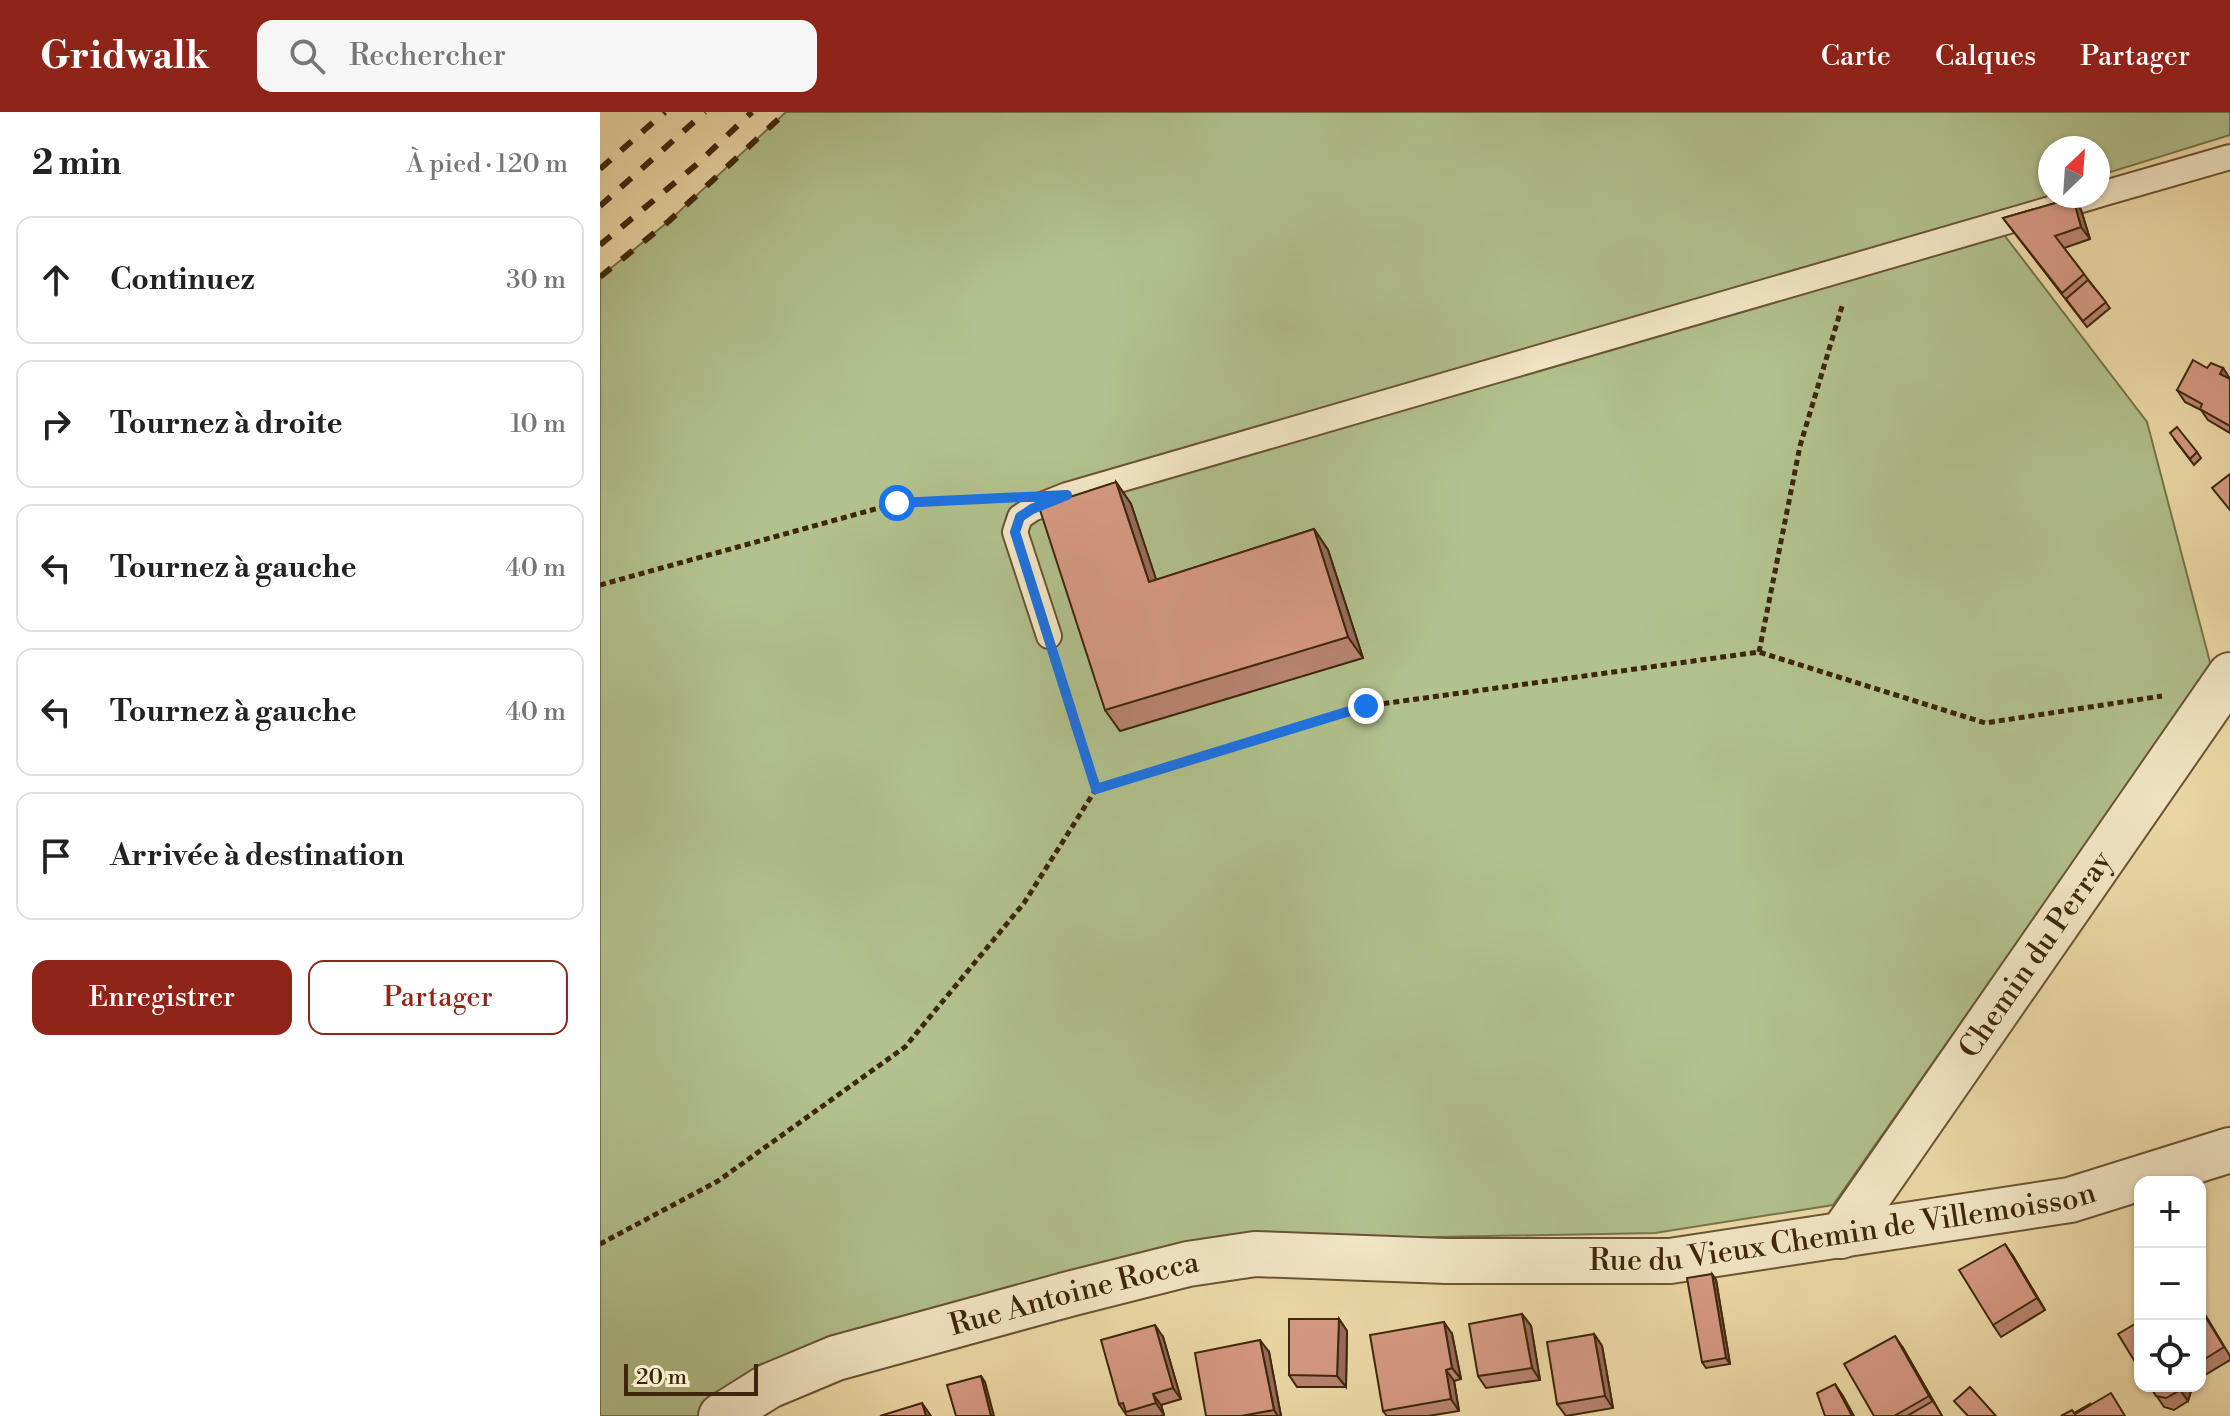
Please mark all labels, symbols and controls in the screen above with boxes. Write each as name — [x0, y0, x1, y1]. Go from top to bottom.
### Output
search box — [257, 20, 817, 92]
text: Gridwalk — [40, 33, 209, 80]
icon: search — [285, 34, 329, 78]
text: Rechercher — [349, 37, 506, 75]
text: Carte — [1821, 39, 1891, 74]
text: Calques — [1935, 39, 2036, 74]
text: Partager — [2080, 39, 2190, 74]
north arrow — [2038, 136, 2110, 208]
text: 2 min — [32, 143, 121, 185]
text: À pied · 120 m — [406, 148, 568, 180]
icon: ahead — [34, 258, 78, 302]
text: Continuez — [110, 261, 255, 299]
text: 30 m — [506, 264, 566, 296]
icon: right — [34, 402, 78, 446]
text: Tournez à droite — [110, 405, 343, 443]
text: 10 m — [510, 408, 566, 440]
route start — [879, 485, 915, 521]
icon: left — [34, 546, 78, 590]
text: Tournez à gauche — [110, 549, 357, 587]
text: 40 m — [505, 552, 566, 584]
route end — [1348, 688, 1384, 724]
icon: left — [34, 690, 78, 734]
text: Tournez à gauche — [110, 693, 357, 731]
text: 40 m — [505, 696, 566, 728]
icon: arrive — [34, 834, 78, 878]
text: Arrivée à destination — [110, 837, 404, 875]
street label: Chemin du Perray — [1951, 844, 2121, 1066]
button: Enregistrer — [32, 960, 292, 1035]
button: Partager — [308, 960, 568, 1035]
street label: Rue du Vieux Chemin de Villemoisson — [1589, 1174, 2101, 1280]
map controls — [2134, 1176, 2206, 1392]
button: + — [2134, 1176, 2206, 1248]
street label: Rue Antoine Rocca — [945, 1243, 1202, 1345]
button: − — [2134, 1248, 2206, 1320]
button: locate — [2134, 1320, 2206, 1392]
scale bar — [624, 1360, 758, 1396]
text: 20 m — [636, 1364, 687, 1391]

